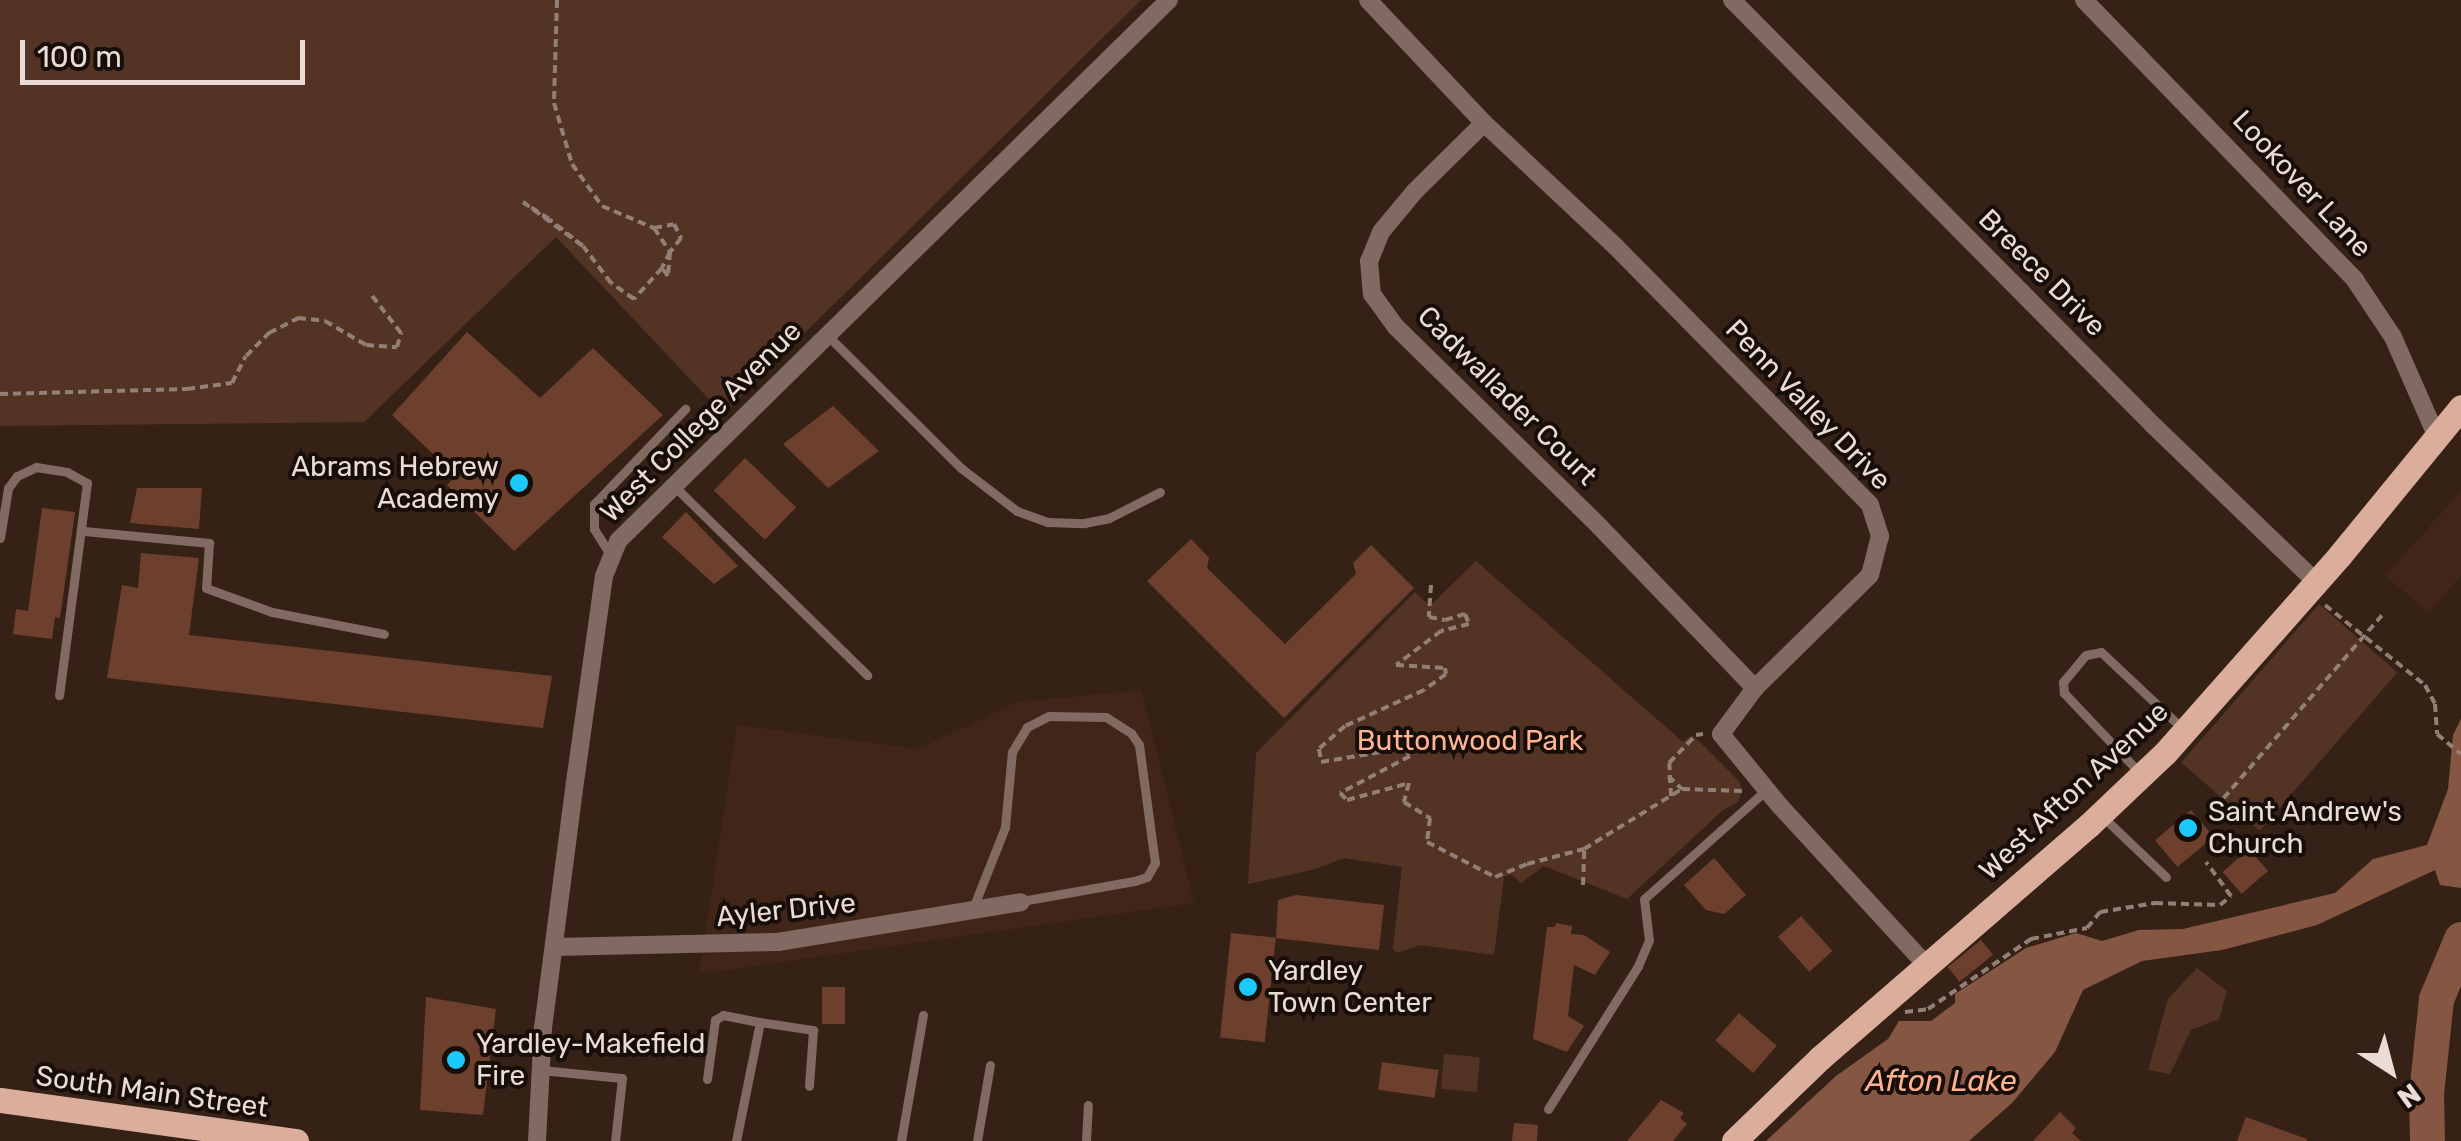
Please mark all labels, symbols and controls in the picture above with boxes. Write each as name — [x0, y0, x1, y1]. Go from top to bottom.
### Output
scale bar — [25, 20, 310, 82]
text: 100 m — [37, 39, 122, 75]
street label: Lookover Lane — [2225, 103, 2379, 265]
street label: Breece Drive — [1971, 202, 2113, 344]
street label: Cadwallader Court — [1410, 299, 1604, 493]
street label: Penn Valley Drive — [1718, 312, 1898, 498]
street label: West College Avenue — [593, 314, 809, 530]
place label: Abrams Hebrew Academy — [291, 450, 499, 516]
marker: Abrams Hebrew Academy — [508, 472, 530, 494]
street label: West Afton Avenue — [1972, 694, 2176, 888]
park label: Buttonwood Park — [1357, 724, 1583, 758]
place label: Saint Andrew's Church — [2208, 795, 2403, 861]
marker: Saint Andrew's Church — [2177, 817, 2199, 839]
street label: Ayler Drive — [714, 886, 858, 934]
place label: Yardley Town Center — [1268, 954, 1432, 1020]
marker: Yardley Town Center — [1237, 976, 1259, 998]
north arrow — [2341, 1021, 2441, 1121]
place label: Yardley-Makefield Fire — [476, 1027, 705, 1093]
marker: Yardley-Makefield Fire — [445, 1049, 467, 1071]
street label: South Main Street — [34, 1059, 270, 1125]
water label: Afton Lake — [1865, 1063, 2017, 1099]
text: N — [2391, 1076, 2427, 1115]

